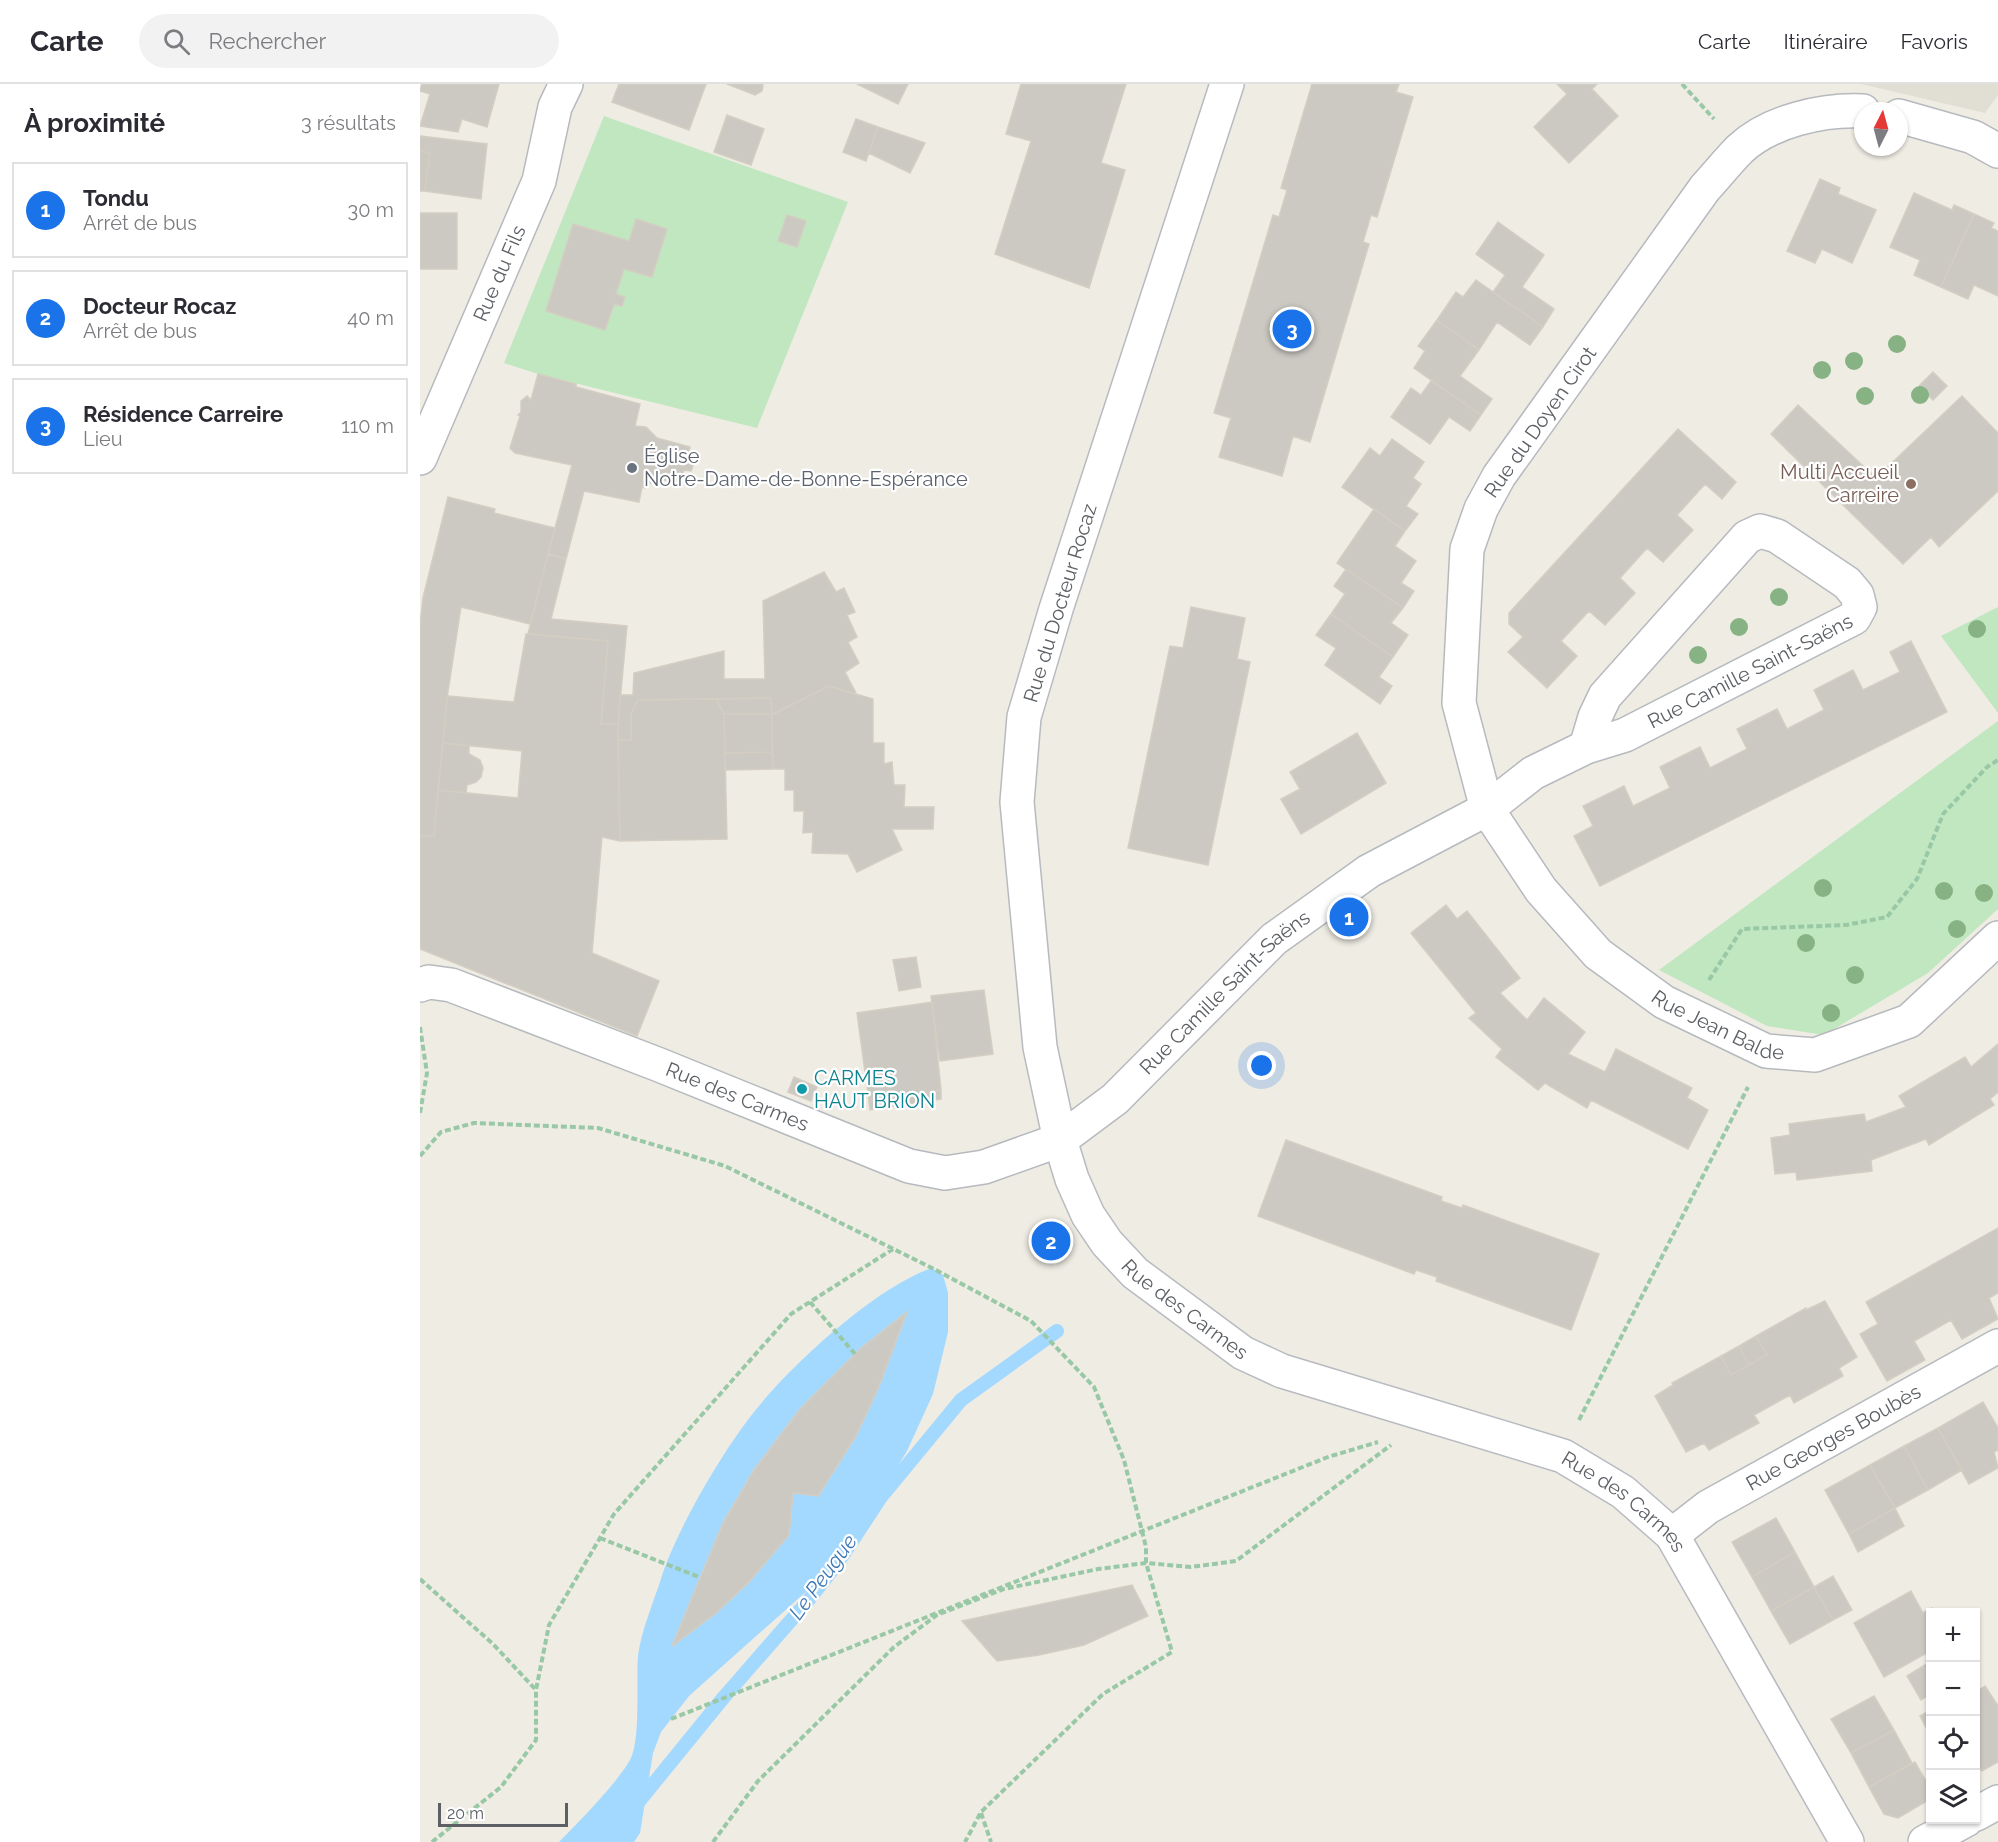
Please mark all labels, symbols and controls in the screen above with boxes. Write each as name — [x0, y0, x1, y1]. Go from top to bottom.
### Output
search box — [139, 14, 559, 68]
text: Carte — [30, 25, 103, 58]
icon: search — [160, 25, 193, 58]
text: Rechercher — [208, 28, 326, 54]
text: Carte — [1698, 29, 1750, 54]
text: Itinéraire — [1783, 29, 1867, 54]
text: Favoris — [1900, 29, 1968, 54]
north arrow — [1854, 102, 1908, 156]
text: À proximité — [24, 108, 165, 138]
text: 3 résultats — [301, 111, 396, 135]
text: Tondu — [83, 185, 149, 211]
text: 1 — [41, 198, 50, 222]
text: 30 m — [348, 198, 394, 222]
text: Arrêt de bus — [83, 211, 197, 235]
street label: Rue du Fils — [468, 222, 531, 325]
text: Docteur Rocaz — [83, 293, 236, 319]
text: 2 — [40, 306, 51, 330]
text: 40 m — [347, 306, 394, 330]
pin: 3 — [1272, 306, 1312, 352]
text: Arrêt de bus — [83, 319, 197, 343]
street label: Rue du Doyen Cirot — [1479, 342, 1601, 502]
text: Résidence Carreire — [83, 401, 283, 427]
text: 3 — [40, 414, 51, 438]
text: 110 m — [341, 414, 394, 438]
text: Lieu — [83, 427, 123, 451]
place label: Église Notre-Dame-de-Bonne-Espérance — [644, 444, 968, 491]
place label: Multi Accueil Carreire — [1780, 460, 1900, 507]
marker: Église Notre-Dame-de-Bonne-Espérance — [625, 461, 639, 475]
marker: Multi Accueil Carreire — [1904, 477, 1918, 491]
street label: Rue du Docteur Rocaz — [1018, 501, 1102, 705]
street label: Rue Camille Saint-Saëns — [1644, 609, 1857, 733]
pin: 1 — [1330, 894, 1368, 940]
street label: Rue Camille Saint-Saëns — [1135, 905, 1315, 1079]
street label: Rue Jean Balde — [1647, 985, 1785, 1064]
your location — [1247, 1051, 1276, 1080]
street label: Rue des Carmes — [662, 1057, 812, 1136]
place label: CARMES HAUT BRION — [814, 1066, 935, 1113]
marker: CARMES HAUT BRION — [795, 1082, 809, 1096]
pin: 2 — [1032, 1218, 1070, 1264]
street label: Rue des Carmes — [1116, 1254, 1253, 1365]
street label: Rue Georges Boubès — [1742, 1379, 1925, 1496]
street label: Rue des Carmes — [1557, 1446, 1691, 1556]
water label: Le Peugue — [783, 1529, 862, 1624]
map controls — [1926, 1608, 1980, 1824]
button: + — [1926, 1608, 1980, 1662]
button: − — [1926, 1662, 1980, 1716]
button: locate — [1926, 1716, 1980, 1770]
button: layers — [1926, 1770, 1980, 1824]
scale bar — [438, 1800, 568, 1828]
text: 20 m — [447, 1804, 484, 1823]

